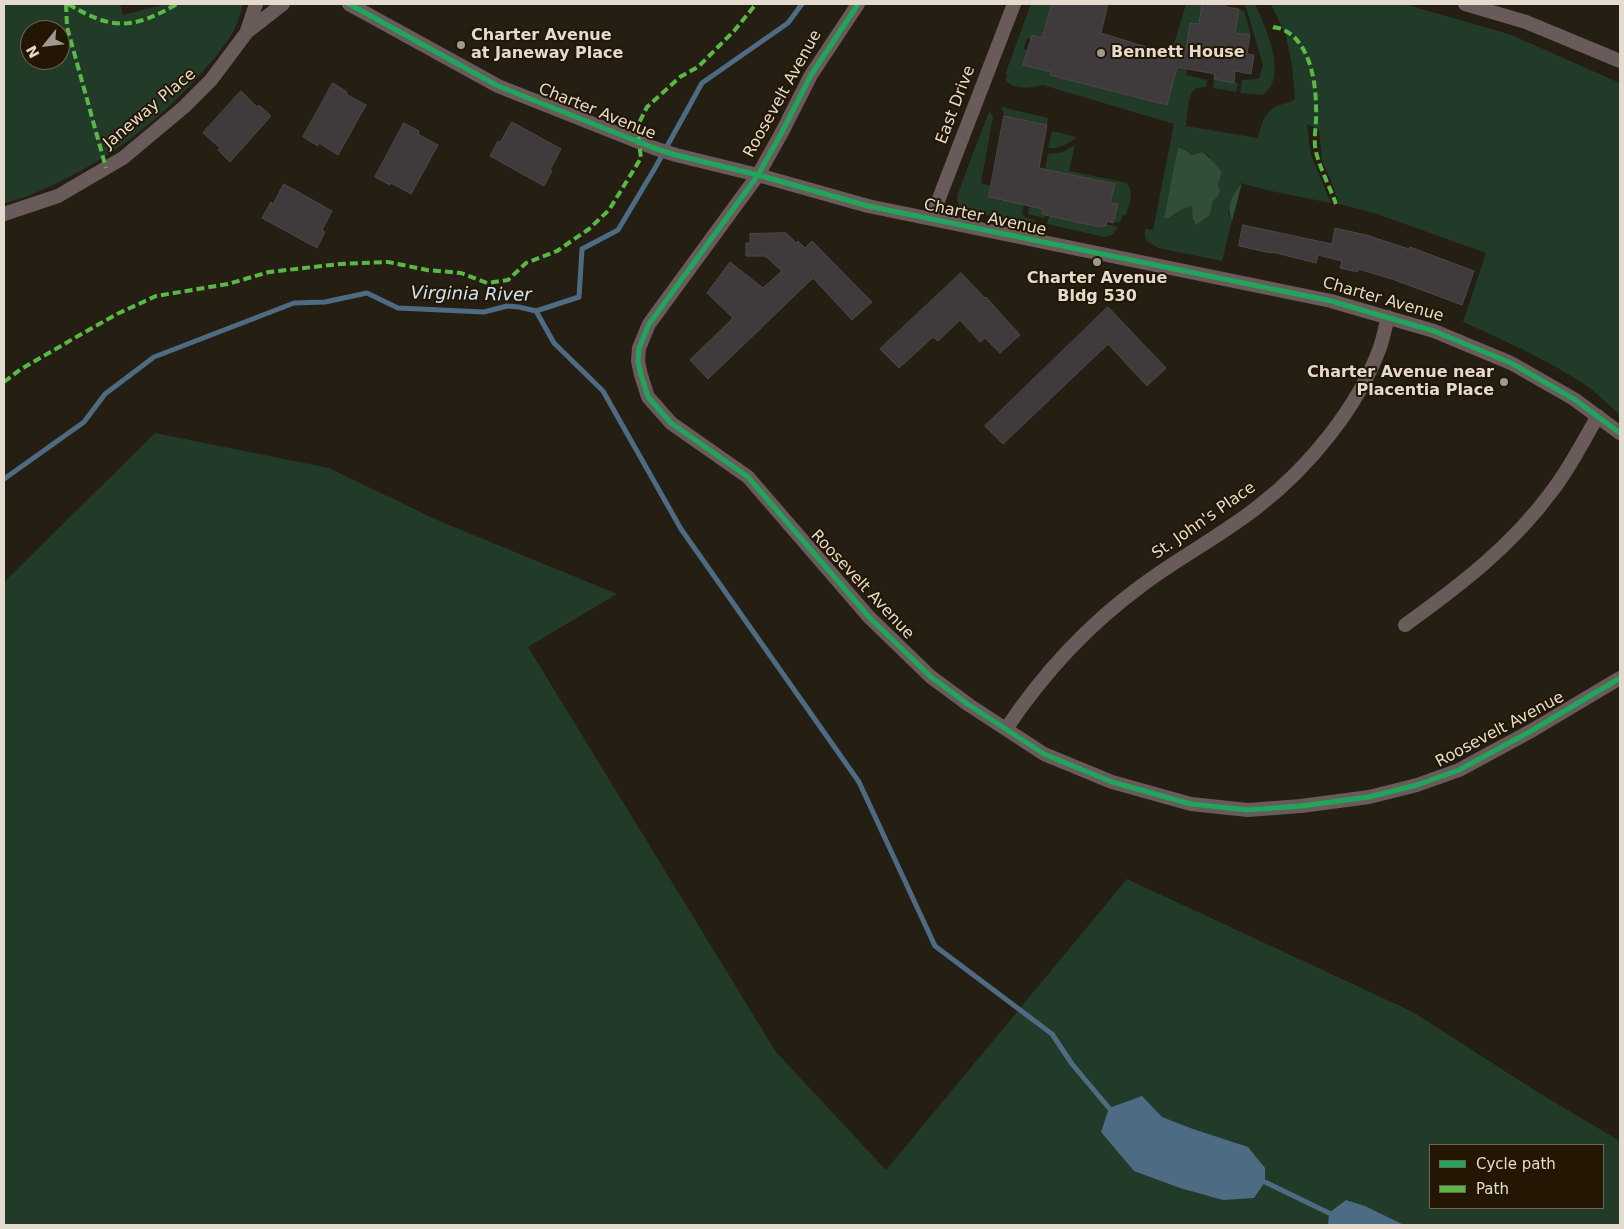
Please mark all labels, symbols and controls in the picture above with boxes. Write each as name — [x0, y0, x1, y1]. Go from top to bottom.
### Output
north arrow — [20, 20, 70, 70]
place label: Charter Avenue at Janeway Place — [471, 26, 623, 64]
street label: Roosevelt Avenue — [740, 27, 826, 161]
marker: Charter Avenue at Janeway Place — [455, 39, 467, 51]
text: N — [23, 43, 43, 61]
place label: Bennett House — [1111, 43, 1245, 63]
marker: Bennett House — [1095, 47, 1107, 59]
street label: East Drive — [932, 63, 980, 147]
street label: Janeway Place — [100, 65, 200, 153]
street label: Charter Avenue — [535, 80, 659, 144]
street label: Charter Avenue — [922, 196, 1048, 240]
marker: Charter Avenue Bldg 530 — [1091, 256, 1103, 268]
place label: Charter Avenue Bldg 530 — [1027, 269, 1167, 307]
street label: Charter Avenue — [1320, 274, 1446, 326]
water label: Virginia River — [410, 283, 532, 307]
place label: Charter Avenue near Placentia Place — [1307, 363, 1494, 401]
marker: Charter Avenue near Placentia Place — [1498, 376, 1510, 388]
street label: St. John's Place — [1149, 478, 1259, 564]
street label: Roosevelt Avenue — [806, 526, 918, 644]
street label: Roosevelt Avenue — [1432, 688, 1568, 772]
legend — [1429, 1144, 1604, 1209]
text: Cycle path — [1476, 1155, 1556, 1173]
text: Path — [1476, 1180, 1509, 1198]

